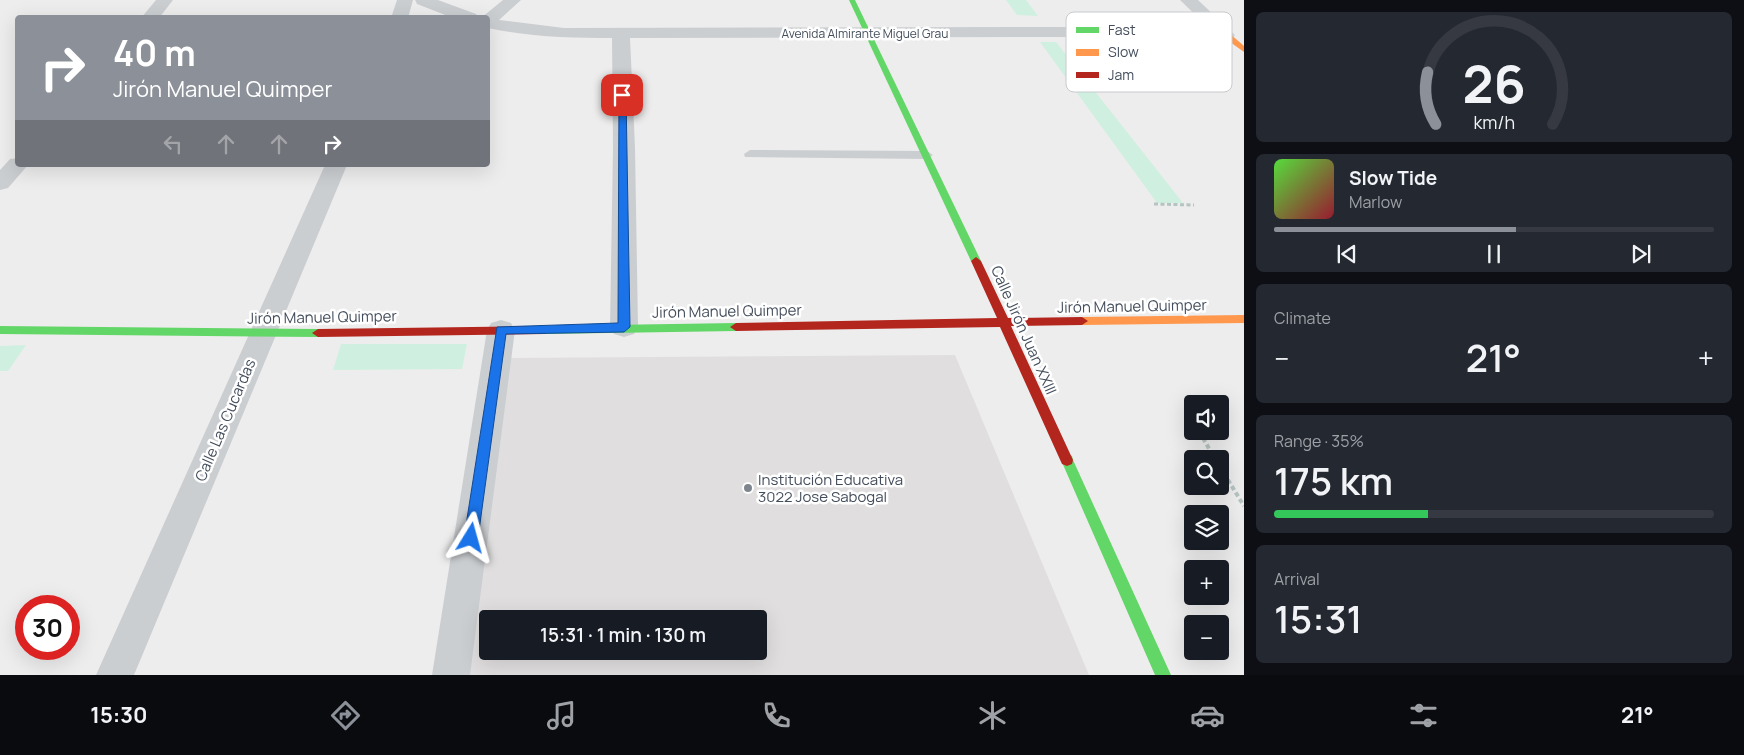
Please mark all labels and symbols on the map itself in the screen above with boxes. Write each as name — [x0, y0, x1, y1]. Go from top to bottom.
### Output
legend — [1066, 12, 1232, 92]
text: Fast — [1108, 20, 1136, 39]
street label: Avenida Almirante Miguel Grau — [782, 25, 948, 42]
text: Slow — [1108, 42, 1139, 61]
text: Jam — [1108, 65, 1134, 84]
pin — [601, 74, 643, 116]
street label: Calle Jirón Juan XXIII — [986, 262, 1062, 398]
street label: Jirón Manuel Quimper — [1057, 294, 1208, 318]
street label: Jirón Manuel Quimper — [652, 299, 803, 323]
street label: Jirón Manuel Quimper — [247, 305, 398, 329]
street label: Calle Las Cucardas — [190, 355, 260, 485]
place label: Institución Educativa 3022 Jose Sabogal — [758, 469, 903, 507]
marker: Institución Educativa 3022 Jose Sabogal — [742, 482, 754, 494]
position arrow — [444, 511, 496, 563]
speed limit sign: 30 — [15, 595, 80, 660]

